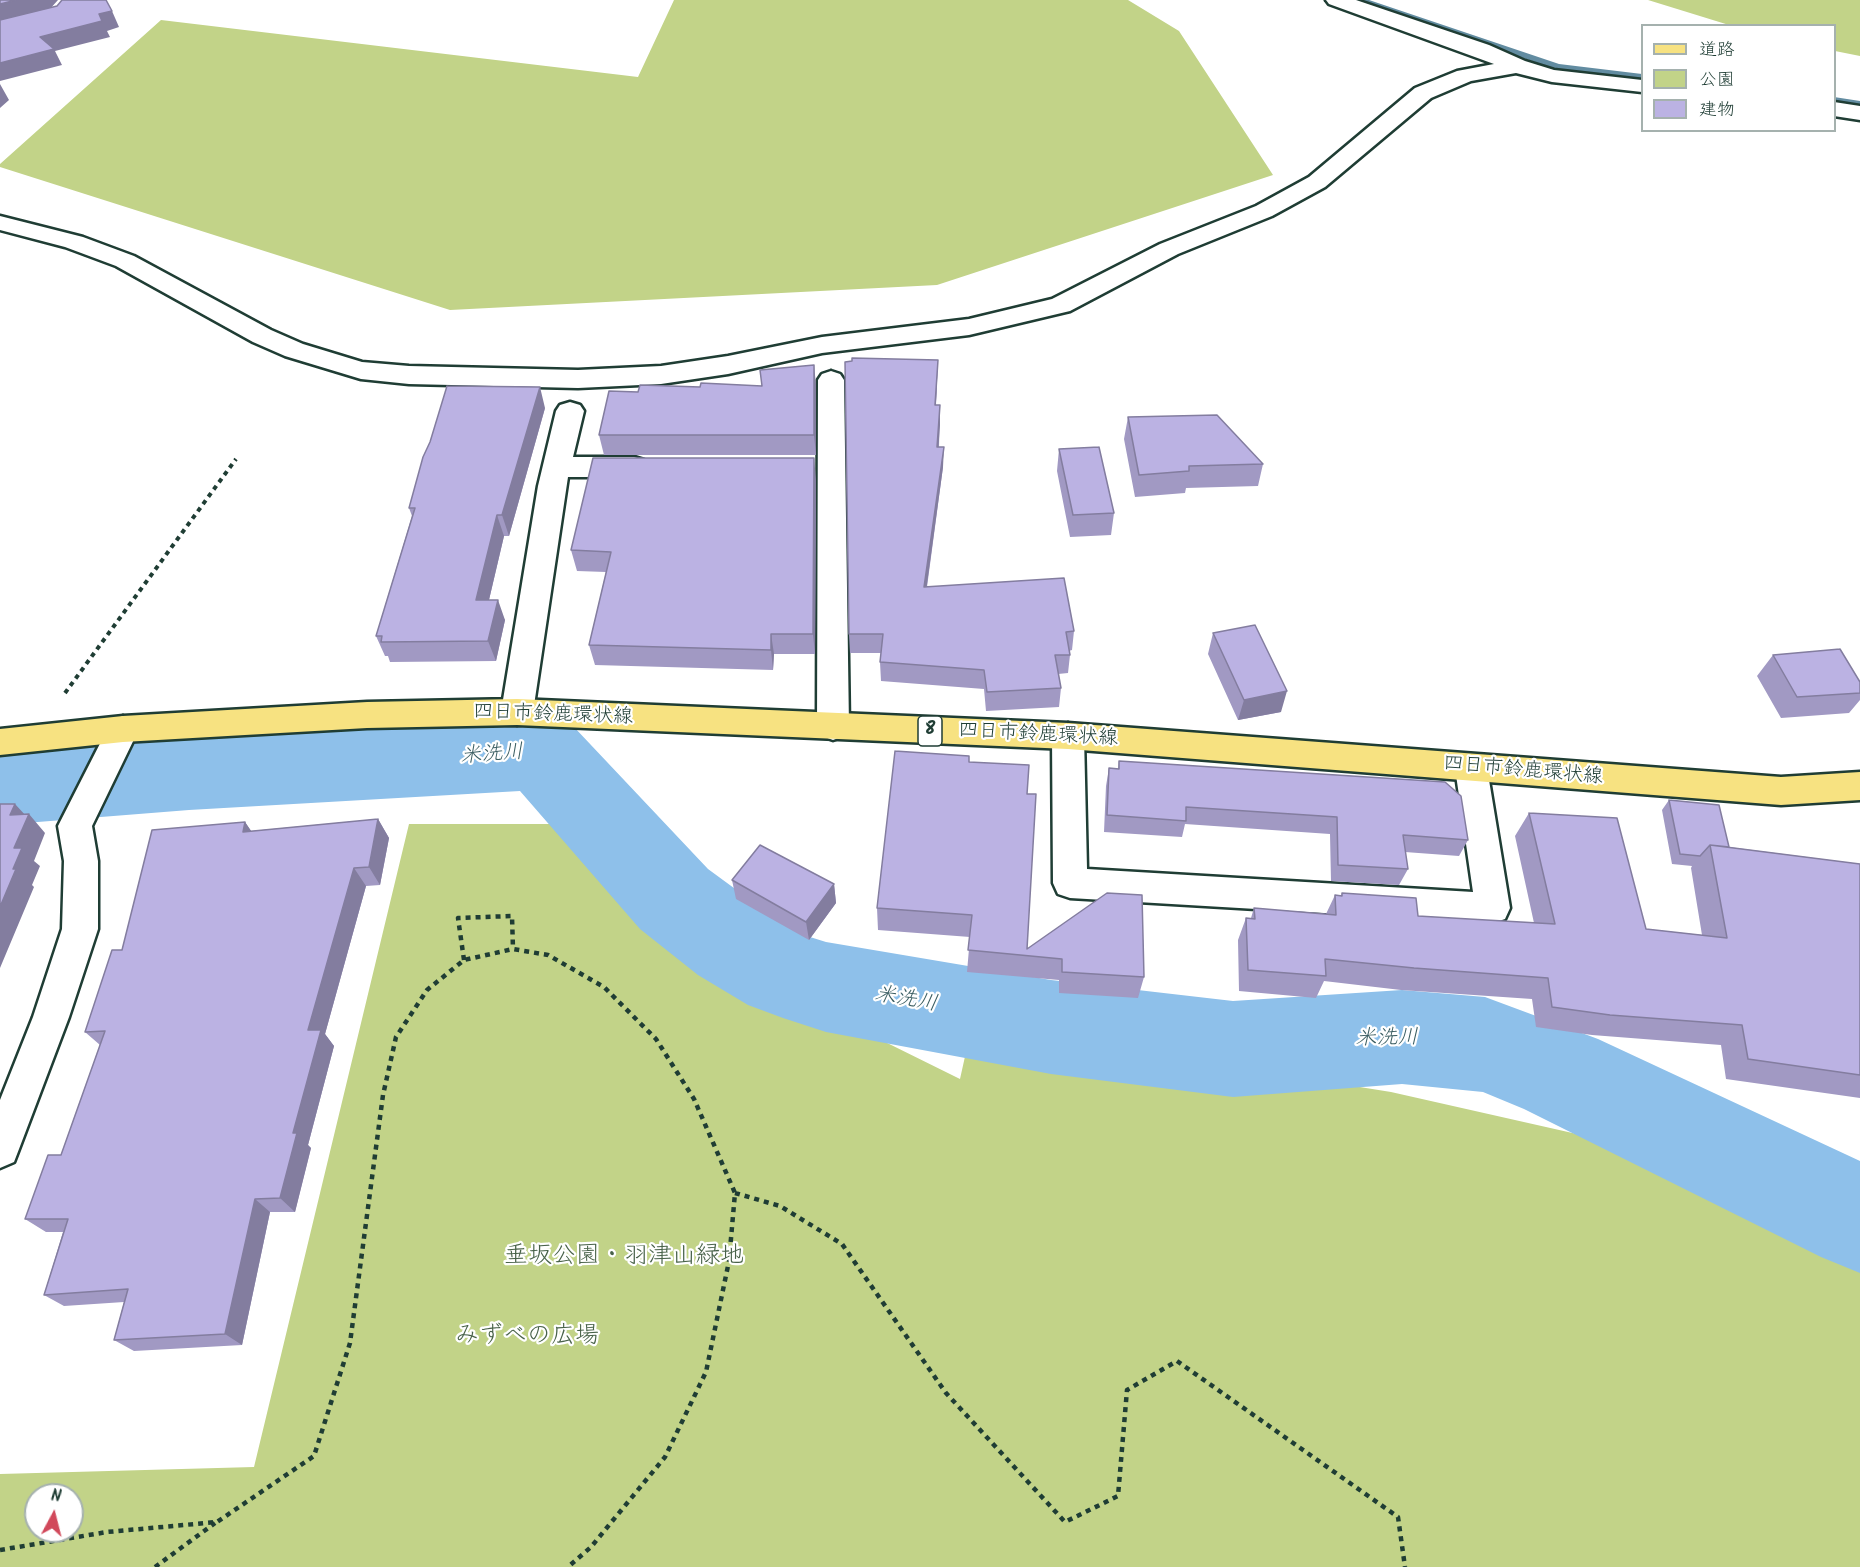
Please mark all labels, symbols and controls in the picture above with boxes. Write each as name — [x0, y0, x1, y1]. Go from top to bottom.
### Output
legend — [1641, 24, 1836, 132]
text: 道路 — [1699, 36, 1735, 65]
text: 公園 — [1699, 66, 1735, 95]
text: 建物 — [1699, 96, 1735, 125]
street label: 四日市鈴鹿環状線 — [473, 701, 633, 731]
road number: 8 — [918, 716, 942, 746]
street label: 四日市鈴鹿環状線 — [957, 720, 1119, 752]
water label: 米洗川 — [460, 741, 524, 771]
street label: 四日市鈴鹿環状線 — [1442, 753, 1604, 791]
water label: 米洗川 — [873, 983, 939, 1019]
water label: 米洗川 — [1355, 1027, 1419, 1053]
park label: 垂坂公園・羽津山緑地 — [504, 1244, 744, 1272]
park label: みずべの広場 — [455, 1324, 599, 1352]
north arrow — [24, 1483, 84, 1543]
text: N — [49, 1484, 63, 1510]

